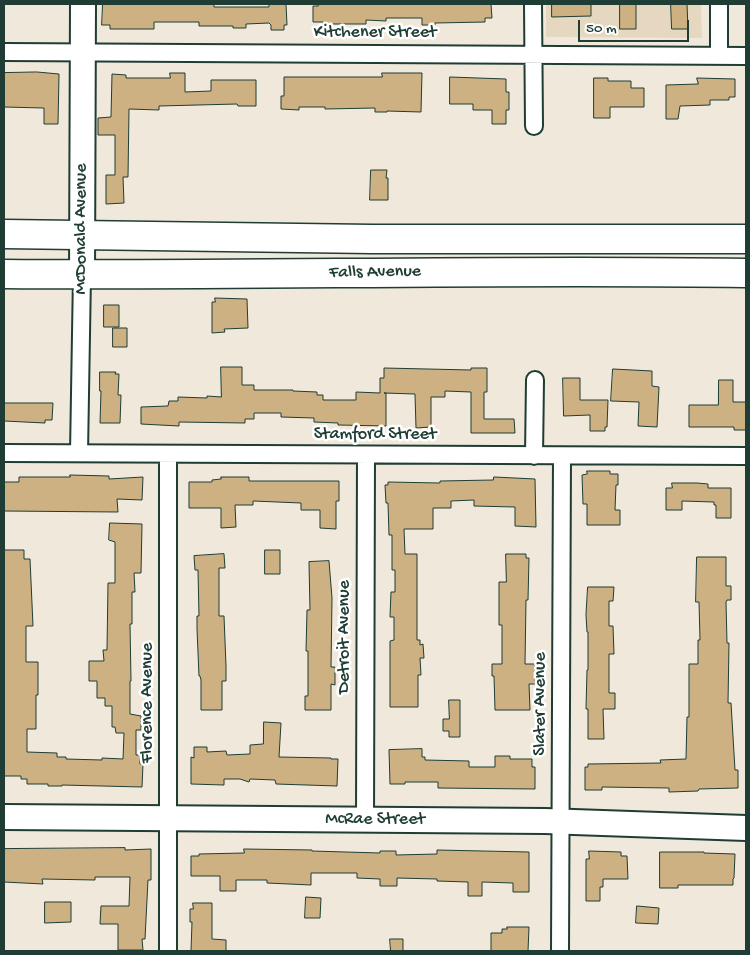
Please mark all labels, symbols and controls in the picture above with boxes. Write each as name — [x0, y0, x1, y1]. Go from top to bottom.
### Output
scale bar — [580, 10, 691, 42]
text: 50 m — [586, 20, 617, 38]
street label: Kitchener Street — [314, 22, 436, 44]
street label: McDonald Avenue — [71, 163, 93, 295]
street label: Falls Avenue — [329, 261, 421, 285]
street label: Stamford Street — [314, 424, 436, 446]
street label: Detroit Avenue — [334, 580, 356, 694]
street label: Florence Avenue — [137, 643, 159, 763]
street label: Slater Avenue — [530, 652, 552, 756]
street label: McRae Street — [325, 809, 425, 831]

